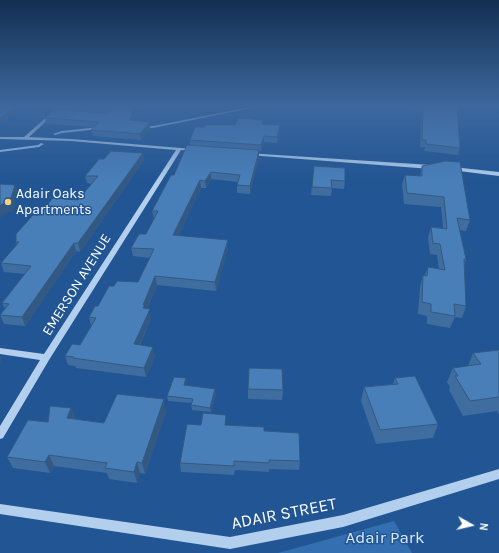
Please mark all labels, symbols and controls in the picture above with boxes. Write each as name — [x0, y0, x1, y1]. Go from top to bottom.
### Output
place label: Adair Oaks Apartments — [16, 186, 92, 218]
marker: Adair Oaks Apartments — [3, 197, 13, 207]
street label: EMERSON AVENUE — [39, 231, 115, 339]
street label: ADAIR STREET — [230, 494, 338, 534]
north arrow — [451, 505, 491, 545]
text: N — [476, 522, 490, 532]
park label: Adair Park — [346, 528, 424, 548]

